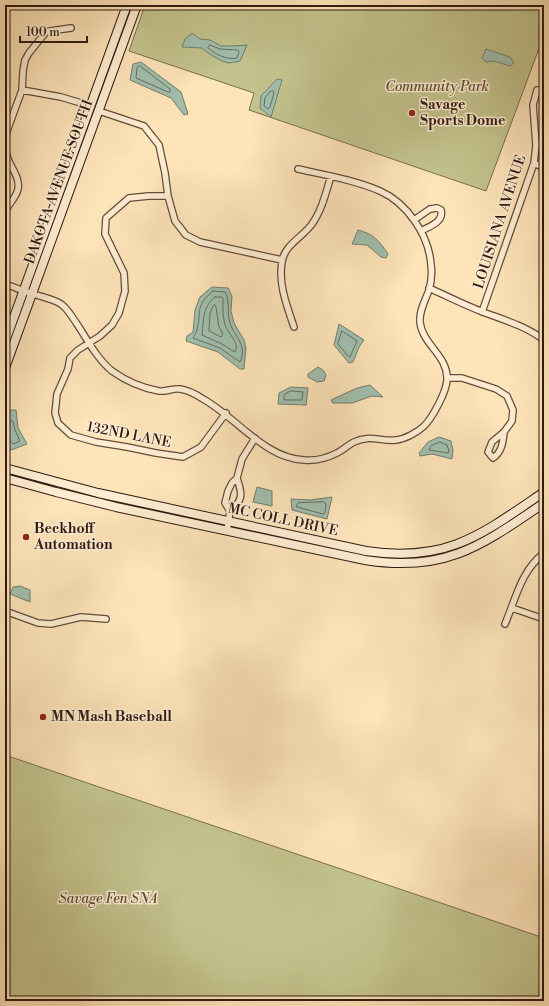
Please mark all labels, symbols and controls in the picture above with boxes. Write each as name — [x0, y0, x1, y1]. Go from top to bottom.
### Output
scale bar — [20, 18, 87, 44]
text: 100 m — [26, 25, 60, 40]
park label: Community Park — [385, 78, 489, 96]
place label: Savage Sports Dome — [420, 96, 506, 130]
street label: DAKOTA AVENUE SOUTH — [21, 97, 97, 267]
marker: Savage Sports Dome — [407, 108, 417, 118]
street label: LOUISIANA AVENUE — [470, 153, 530, 291]
street label: 132ND LANE — [85, 418, 173, 452]
street label: MC COLL DRIVE — [226, 500, 340, 540]
place label: Beckhoff Automation — [33, 520, 113, 554]
marker: Beckhoff Automation — [21, 532, 31, 542]
place label: MN Mash Baseball — [51, 708, 172, 726]
marker: MN Mash Baseball — [38, 712, 48, 722]
park label: Savage Fen SNA — [59, 890, 157, 908]

